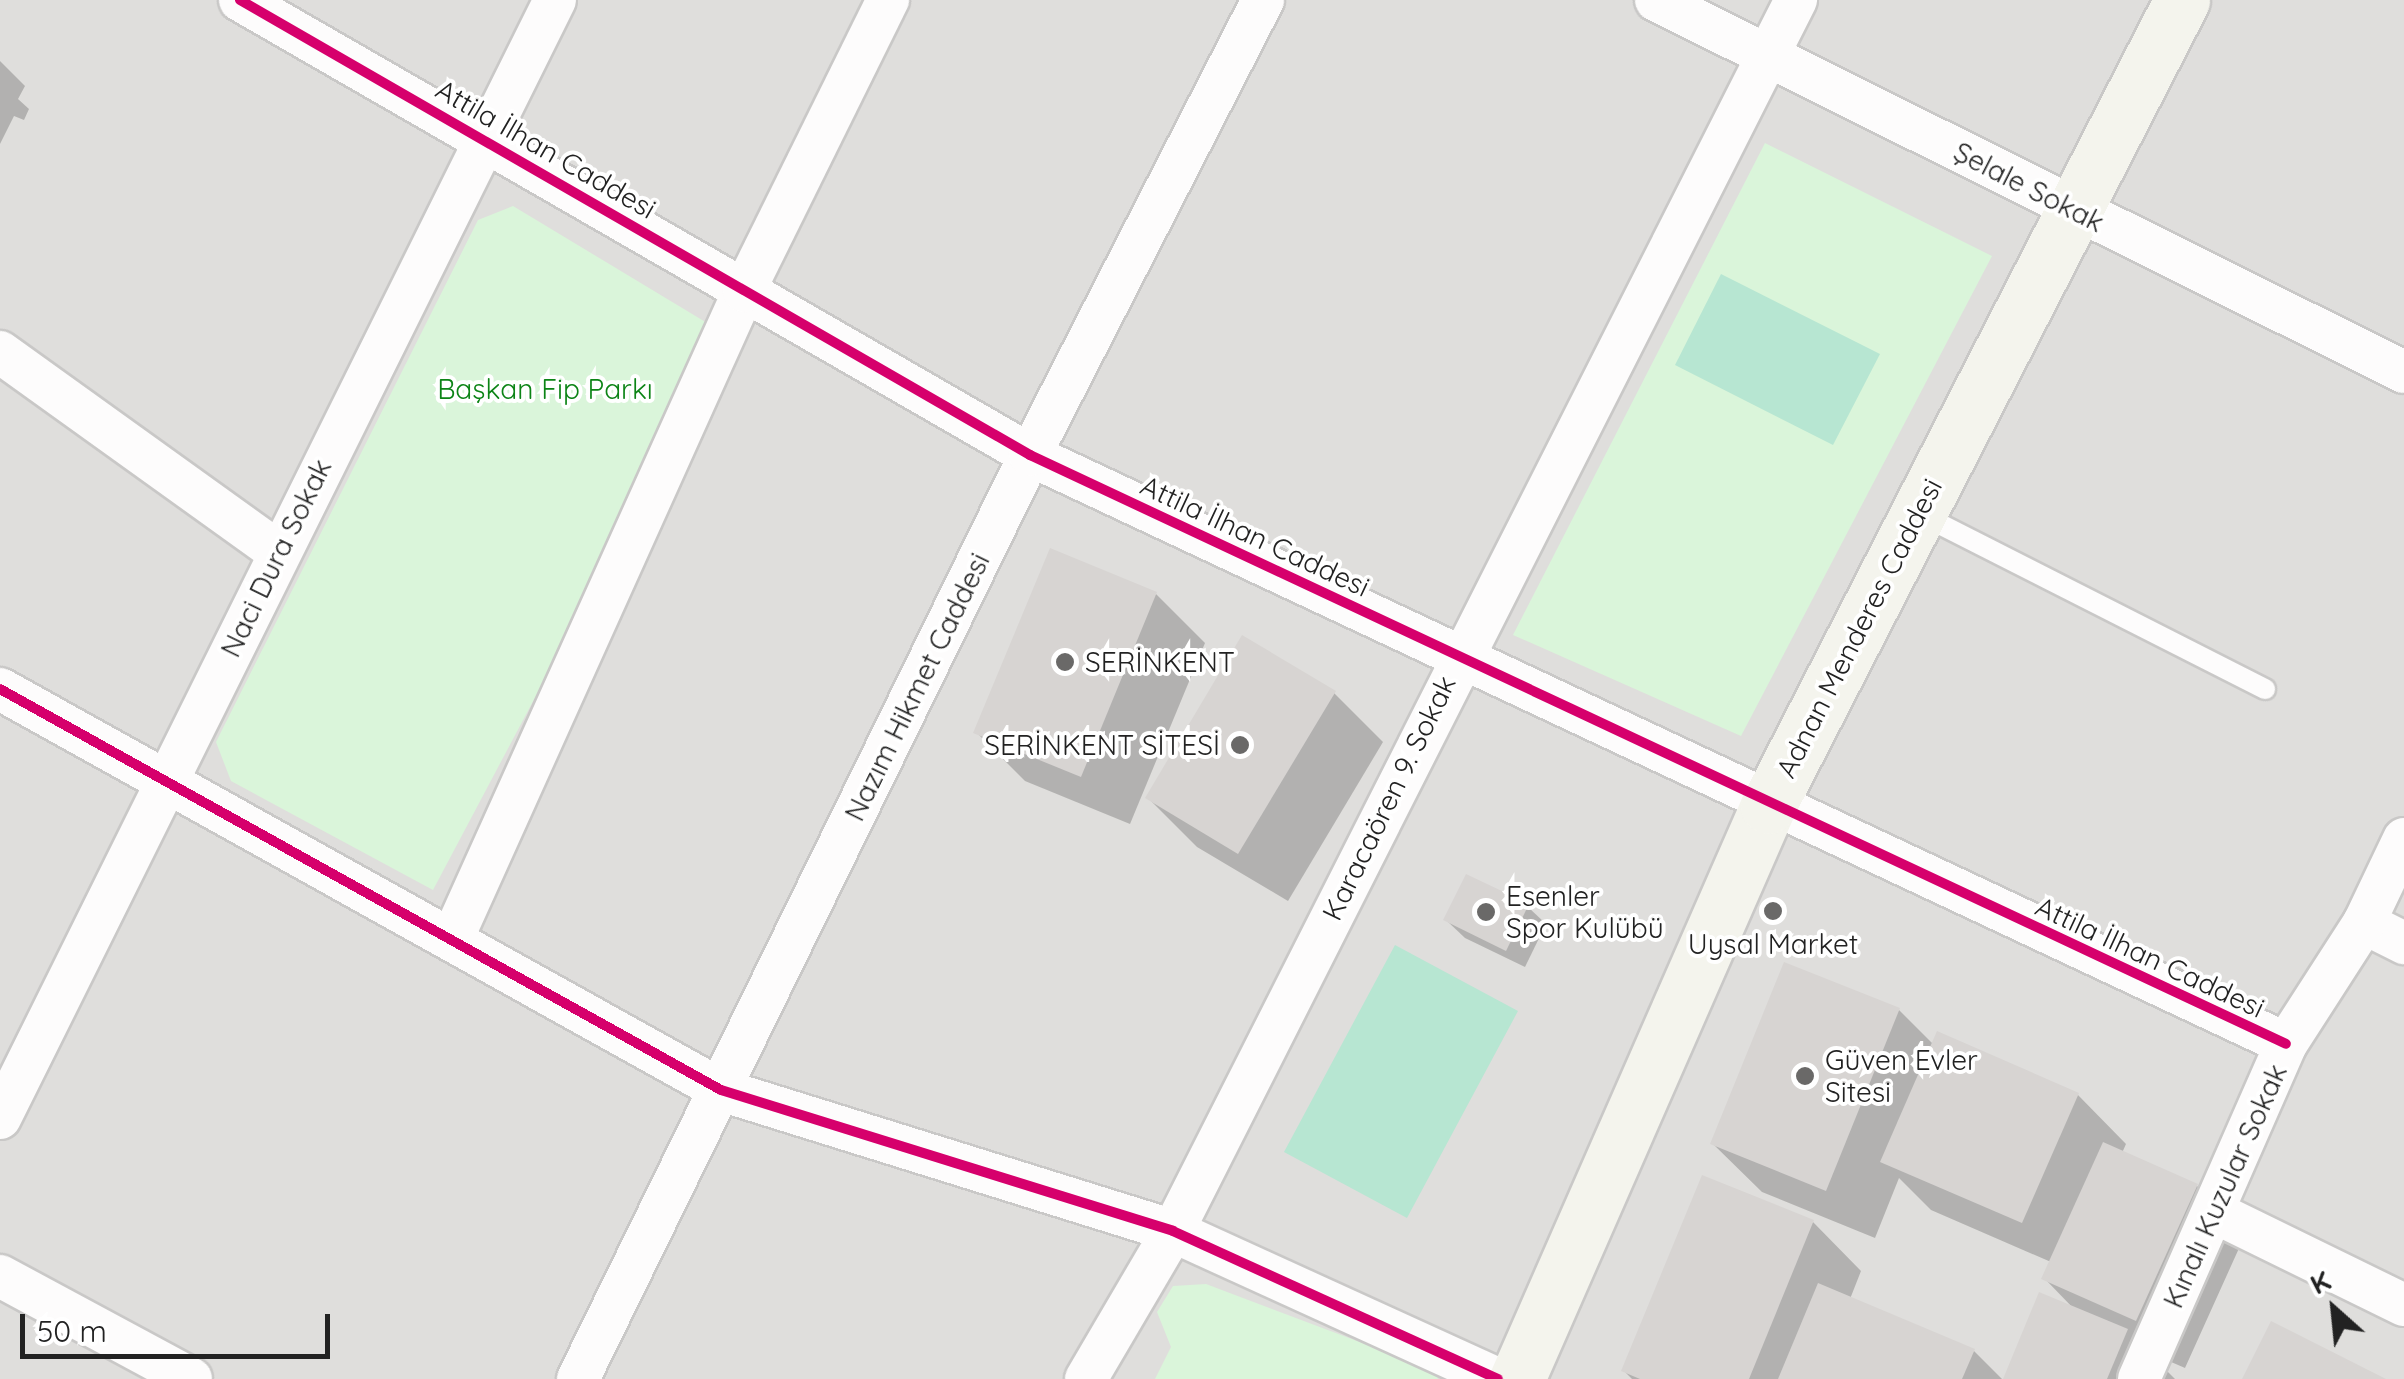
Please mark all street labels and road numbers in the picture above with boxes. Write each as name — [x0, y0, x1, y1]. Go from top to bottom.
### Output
street label: Attila İlhan Caddesi — [430, 72, 662, 226]
street label: Şelale Sokak — [1948, 135, 2110, 239]
street label: Naci Dura Sokak — [214, 454, 338, 662]
street label: Attila İlhan Caddesi — [1135, 468, 1375, 604]
street label: Adnan Menderes Caddesi — [1769, 473, 1949, 783]
street label: Nazım Hikmet Caddesi — [838, 548, 996, 826]
street label: Karacaören 9. Sokak — [1315, 670, 1463, 926]
street label: Attila İlhan Caddesi — [2030, 889, 2270, 1025]
street label: Kınalı Kuzular Sokak — [2156, 1059, 2294, 1313]

